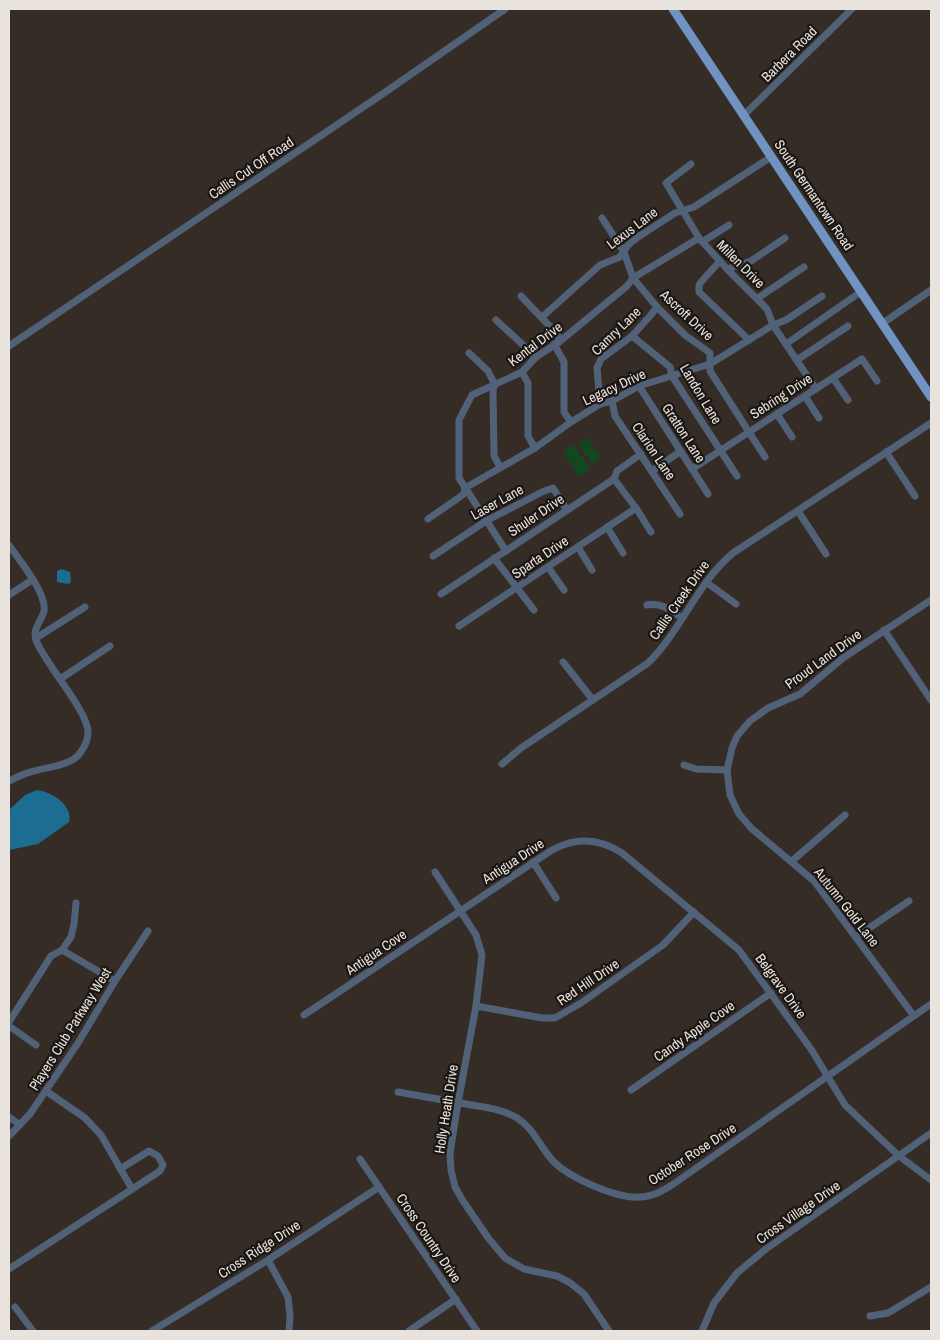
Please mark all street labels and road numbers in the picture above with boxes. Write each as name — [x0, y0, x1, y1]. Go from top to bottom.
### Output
street label: Barbera Road — [757, 22, 821, 86]
street label: Callis Cut Off Road — [205, 133, 297, 203]
street label: South Germantown Road — [770, 136, 858, 254]
street label: Lexus Lane — [603, 203, 661, 253]
street label: Millen Drive — [713, 236, 769, 292]
street label: Ascroft Drive — [656, 285, 717, 344]
street label: Camry Lane — [587, 303, 645, 359]
street label: Kental Drive — [504, 318, 566, 370]
street label: Landon Lane — [676, 361, 726, 427]
street label: Legacy Drive — [580, 365, 648, 409]
street label: Sebring Drive — [746, 369, 816, 423]
street label: Gratton Lane — [658, 400, 710, 466]
street label: Clarion Lane — [628, 419, 680, 483]
street label: Laser Lane — [468, 480, 526, 524]
street label: Shuler Drive — [505, 490, 567, 540]
street label: Sparta Drive — [508, 532, 572, 582]
street label: Callis Creek Drive — [645, 557, 713, 643]
street label: Proud Land Drive — [781, 625, 865, 693]
street label: Antigua Drive — [478, 834, 547, 888]
street label: Autumn Gold Lane — [810, 863, 884, 950]
street label: Antigua Cove — [341, 925, 410, 979]
street label: Belgrave Drive — [751, 950, 811, 1022]
street label: Red Hill Drive — [553, 955, 623, 1009]
street label: Players Club Parkway West — [25, 964, 115, 1094]
street label: Candy Apple Cove — [650, 996, 738, 1066]
street label: Holly Heath Drive — [430, 1063, 462, 1155]
street label: October Rose Drive — [645, 1119, 739, 1189]
street label: Cross Village Drive — [752, 1176, 844, 1248]
street label: Cross Country Drive — [392, 1190, 466, 1286]
street label: Cross Ridge Drive — [215, 1216, 303, 1282]

